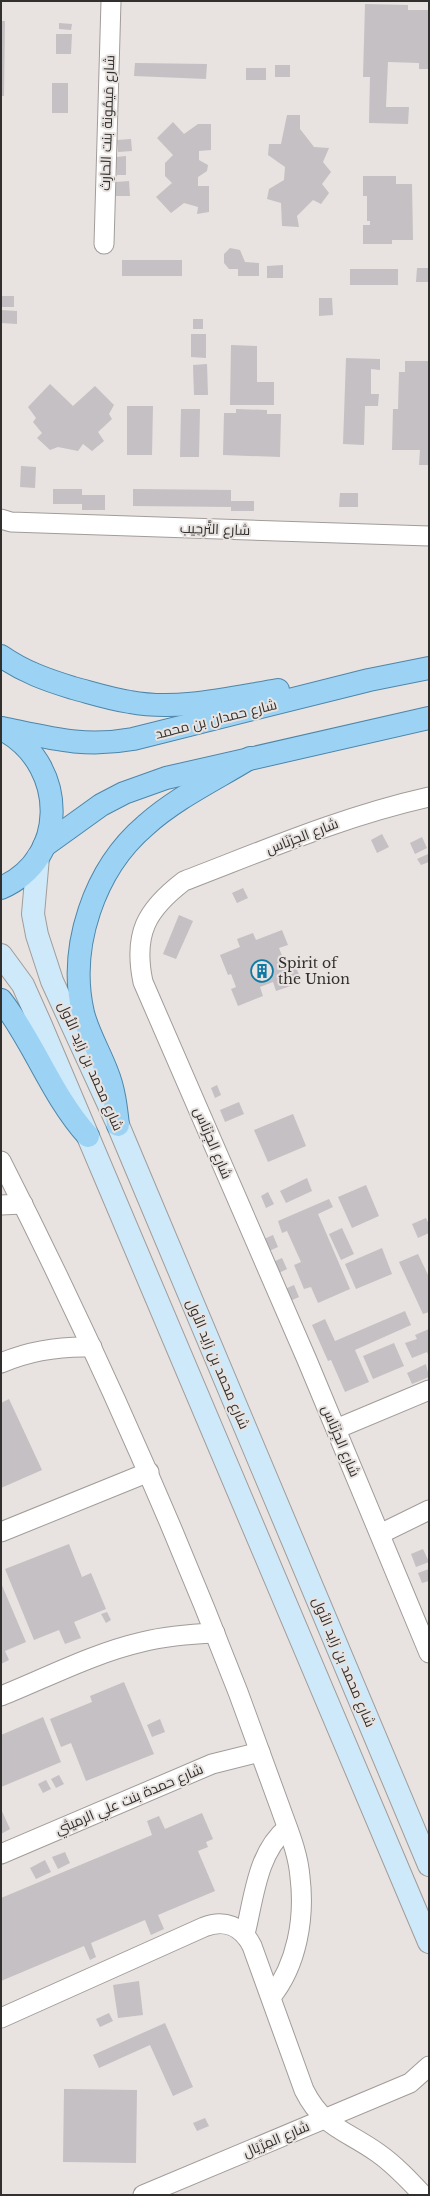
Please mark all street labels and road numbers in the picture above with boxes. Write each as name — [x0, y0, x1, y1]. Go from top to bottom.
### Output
street label: شارع مَيمُونة بنت الحارِث — [96, 55, 119, 191]
street label: شارع التَّرحِيب — [180, 518, 251, 539]
street label: شارع حمدان بن محمد — [153, 695, 279, 743]
street label: شارع الجِرْنَاس — [263, 814, 341, 858]
street label: شارع محمد بن زايد الأول — [54, 999, 128, 1133]
street label: شارع الجِرْنَاس — [190, 1104, 236, 1182]
street label: شارع محمد بن زايد الأول — [182, 1296, 254, 1432]
street label: شارع الجِرْنَاس — [318, 1402, 364, 1480]
street label: شارع محمد بن زايد الأول — [308, 1594, 380, 1730]
street label: شارع حمدة بنت علي الرميثي — [52, 1760, 207, 1841]
street label: شارع المِرْيَال — [240, 2117, 312, 2161]

